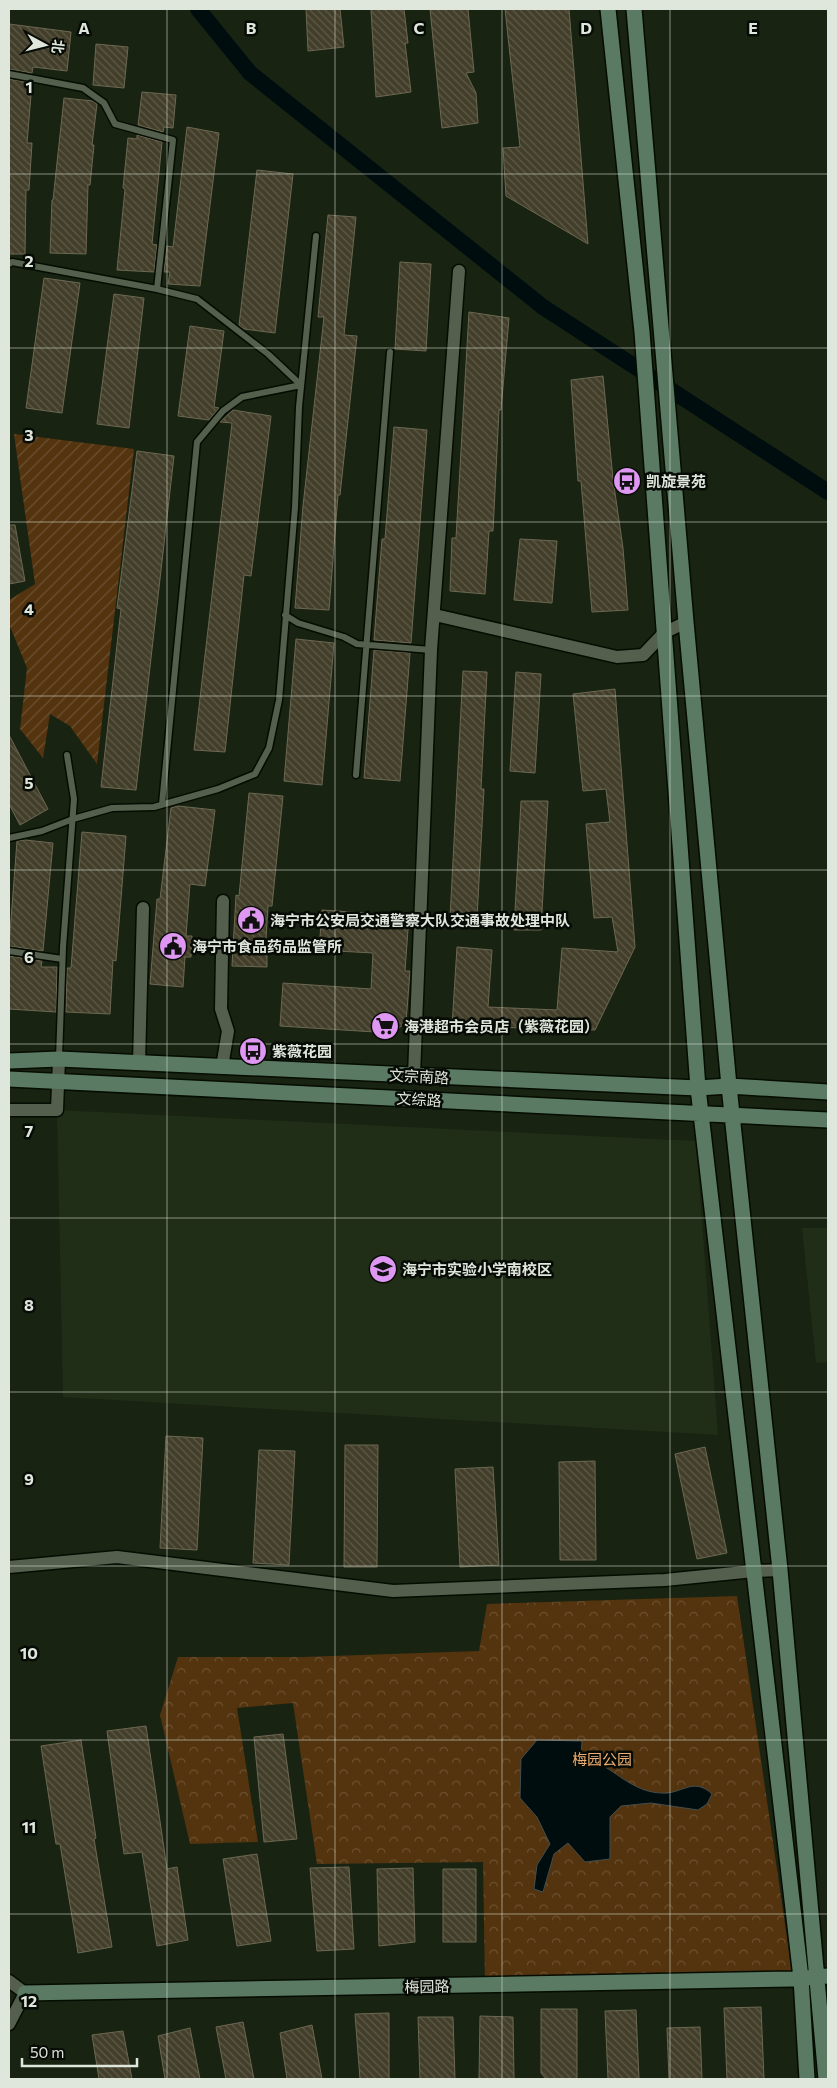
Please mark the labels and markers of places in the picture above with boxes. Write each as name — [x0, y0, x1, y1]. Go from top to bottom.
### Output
bus stop icon: 凯旋景苑 — [612, 466, 642, 496]
place label: 凯旋景苑 — [646, 472, 706, 490]
public building icon: 海宁市公安局交通警察大队交通事故处理中队 — [236, 905, 266, 935]
place label: 海宁市公安局交通警察大队交通事故处理中队 — [270, 911, 570, 929]
public building icon: 海宁市食品药品监管所 — [158, 931, 188, 961]
place label: 海宁市食品药品监管所 — [192, 937, 342, 955]
supermarket icon: 海港超市会员店（紫薇花园） — [370, 1011, 400, 1041]
place label: 海港超市会员店（紫薇花园） — [404, 1017, 599, 1035]
bus stop icon: 紫薇花园 — [238, 1036, 268, 1066]
place label: 紫薇花园 — [272, 1042, 332, 1060]
school or university icon: 海宁市实验小学南校区 — [368, 1254, 398, 1284]
place label: 海宁市实验小学南校区 — [402, 1260, 552, 1278]

